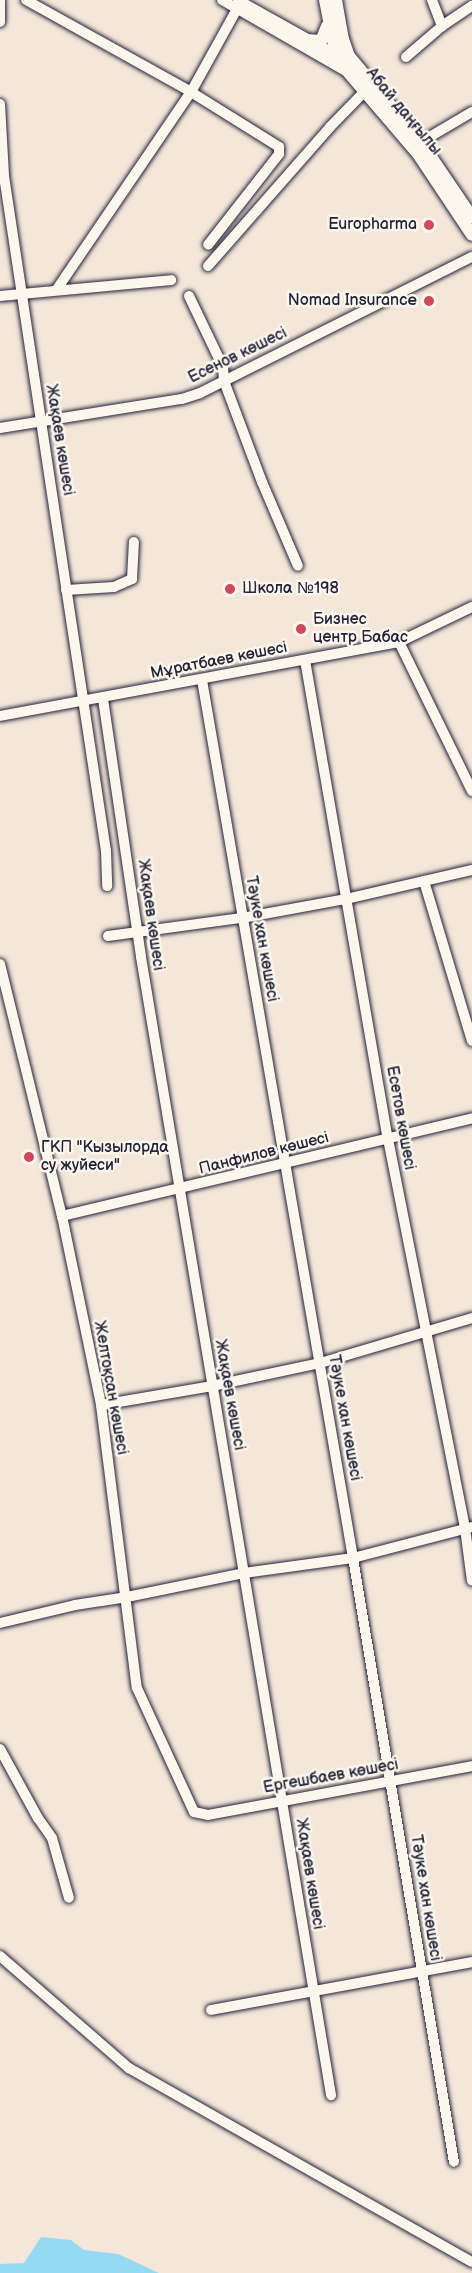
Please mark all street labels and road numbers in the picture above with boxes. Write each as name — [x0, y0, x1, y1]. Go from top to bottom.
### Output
street label: Абай даңғылы — [361, 65, 445, 159]
street label: Есенов көшесі — [186, 324, 290, 388]
street label: Жақаев көшесі — [41, 383, 77, 497]
street label: Мұратбаев көшесі — [149, 638, 289, 684]
street label: Жақаев көшесі — [133, 858, 167, 972]
street label: Тәуке хан көшесі — [240, 875, 282, 1003]
street label: Есетов көшесі — [381, 1064, 419, 1172]
street label: Панфилов көшесі — [197, 1129, 331, 1179]
street label: Желтоқсан көшесі — [89, 1319, 131, 1457]
street label: Жақаев көшесі — [210, 1338, 248, 1452]
street label: Тәуке хан көшесі — [323, 1354, 365, 1482]
street label: Ергешбаев көшесі — [262, 1756, 400, 1798]
street label: Жақаев көшесі — [291, 1817, 327, 1931]
street label: Тәуке хан көшесі — [406, 1834, 444, 1962]

